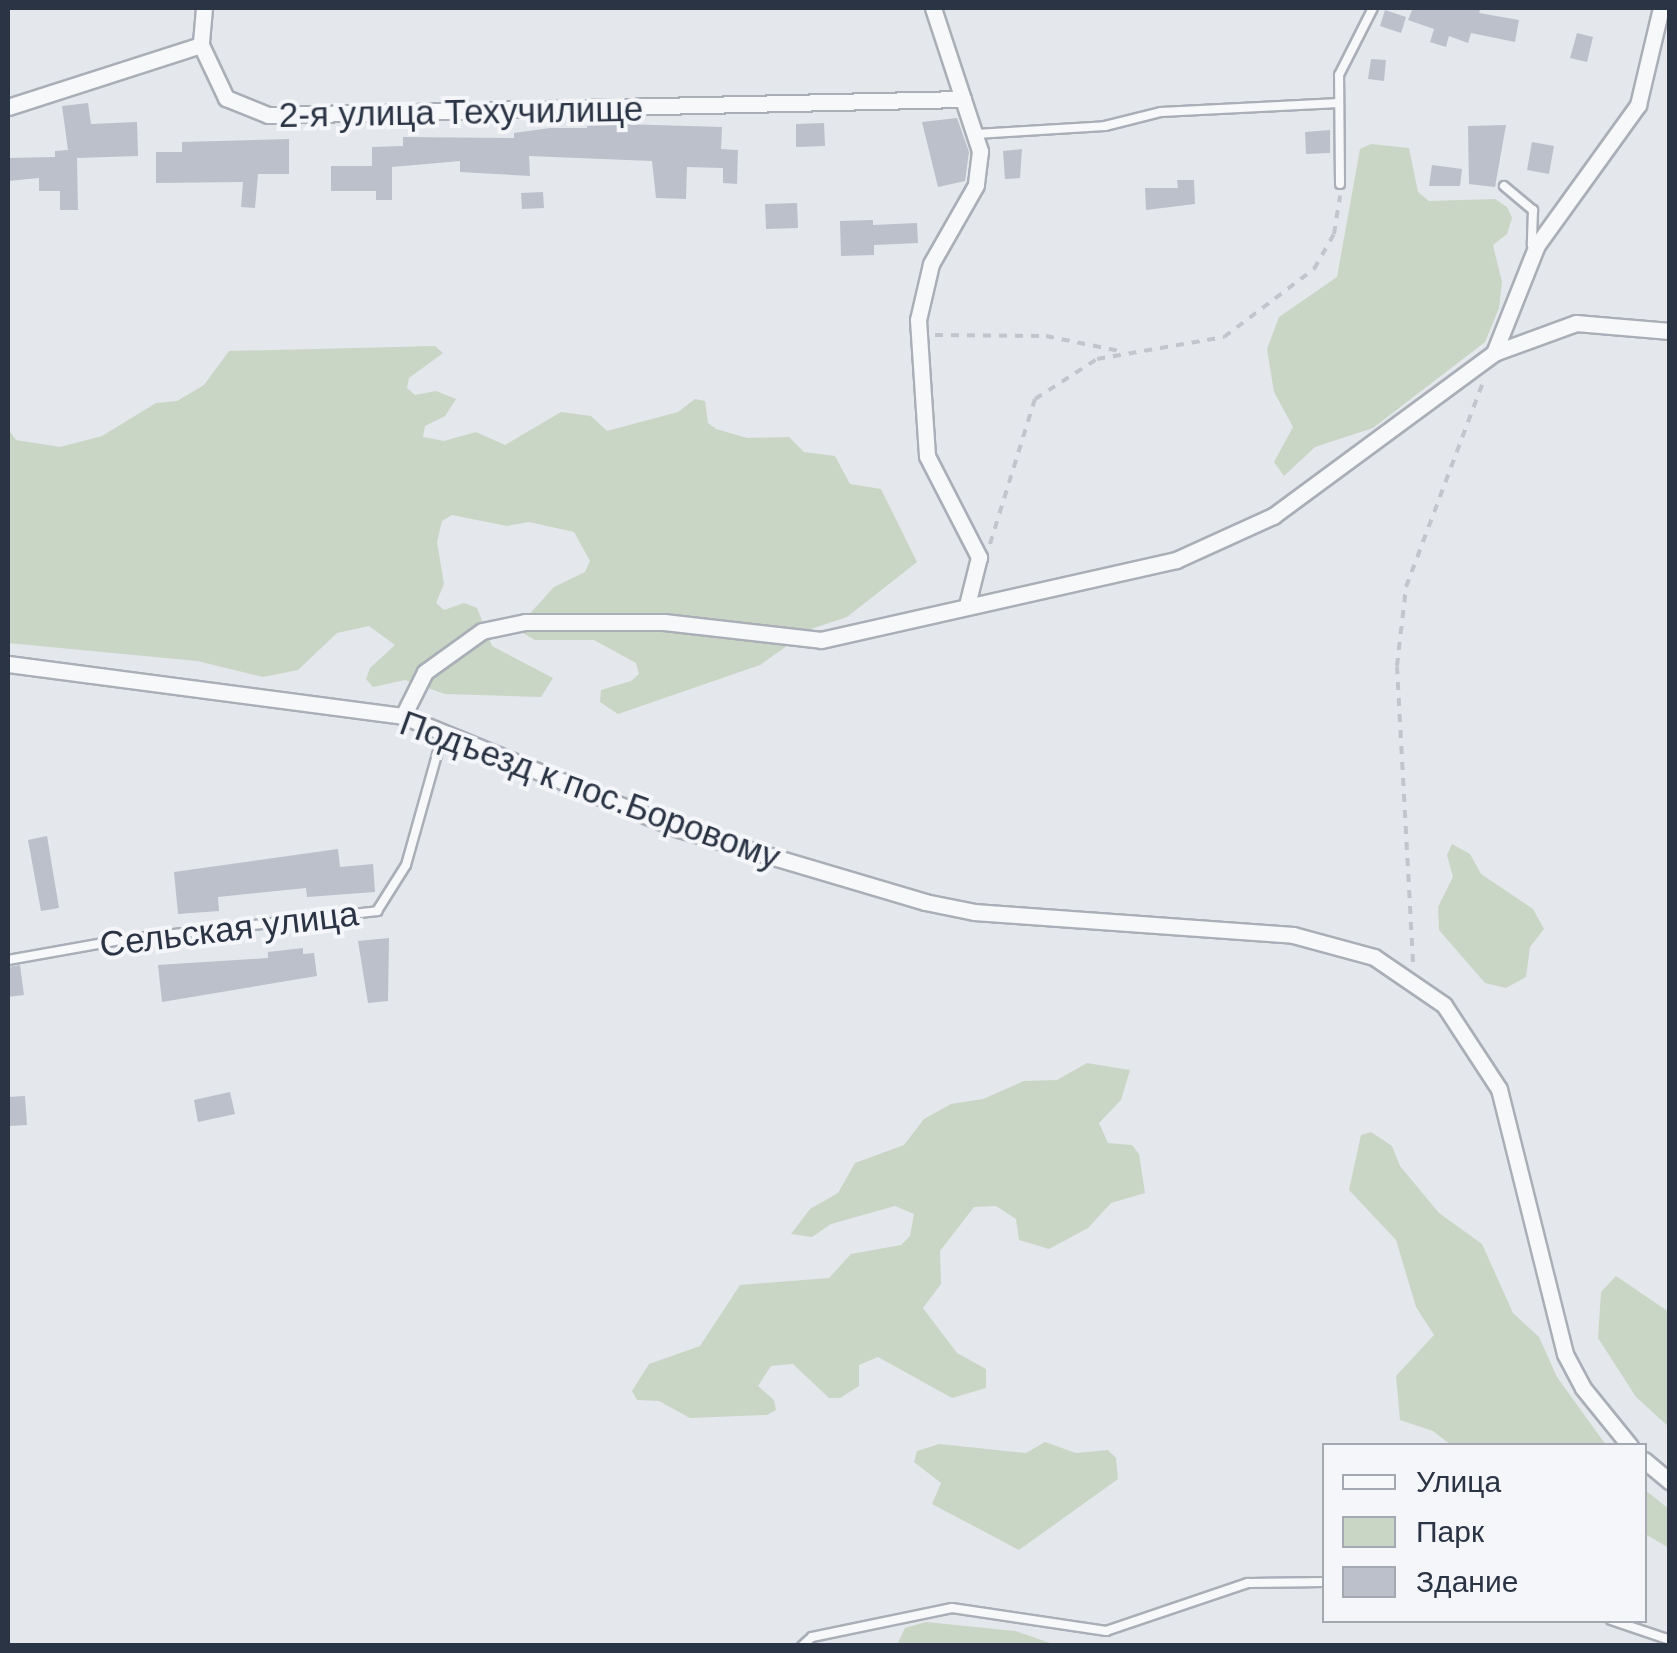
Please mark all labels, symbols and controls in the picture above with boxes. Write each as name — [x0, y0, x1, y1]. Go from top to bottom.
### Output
street label: 2-я улица Техучилище — [278, 88, 644, 136]
street label: Подъезд к пос.Боровому — [394, 702, 786, 878]
street label: Сельская улица — [97, 892, 361, 966]
legend — [1322, 1443, 1647, 1623]
text: Улица — [1416, 1465, 1501, 1498]
text: Парк — [1416, 1515, 1484, 1548]
text: Здание — [1416, 1565, 1518, 1598]

